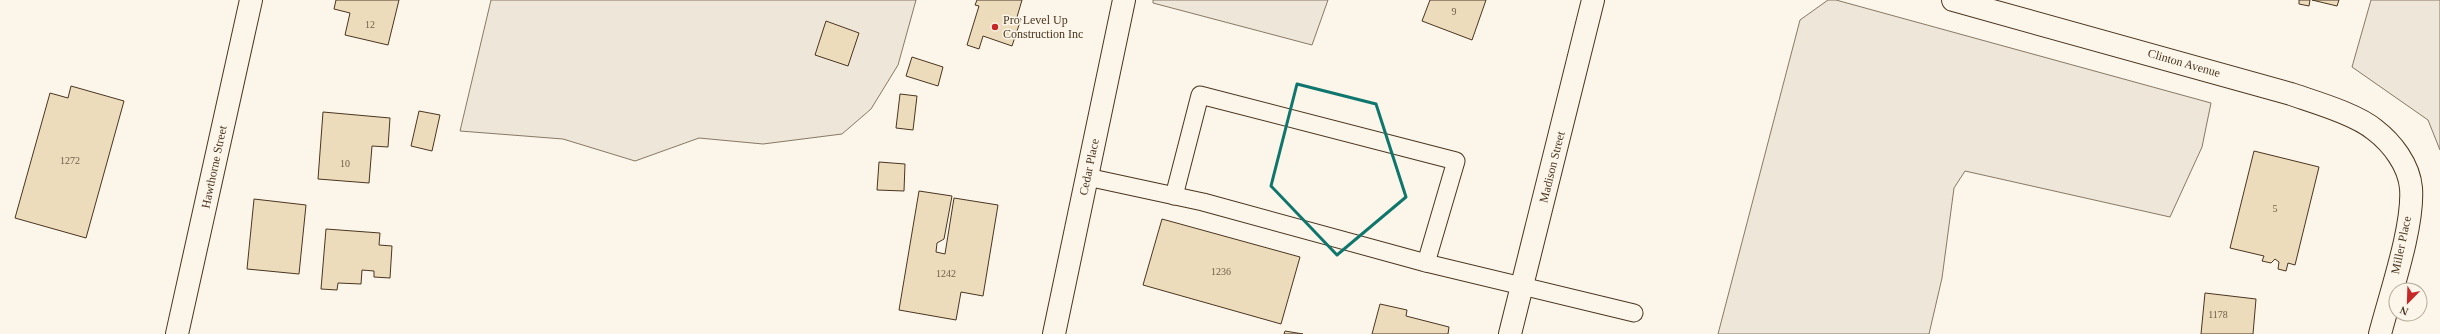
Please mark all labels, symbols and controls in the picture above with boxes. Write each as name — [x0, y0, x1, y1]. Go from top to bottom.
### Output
house number: 9 — [1452, 6, 1457, 17]
place label: Pro Level Up Construction Inc — [1003, 13, 1083, 41]
house number: 12 — [365, 19, 375, 30]
marker: Pro Level Up Construction Inc — [990, 22, 1000, 32]
street label: Clinton Avenue — [2146, 46, 2222, 80]
street label: Hawthorne Street — [198, 124, 230, 210]
street label: Madison Street — [1536, 129, 1568, 204]
street label: Cedar Place — [1076, 137, 1102, 197]
house number: 1272 — [60, 155, 80, 166]
house number: 10 — [340, 158, 350, 169]
house number: 5 — [2273, 203, 2278, 214]
street label: Miller Place — [2388, 215, 2414, 275]
house number: 1236 — [1211, 266, 1231, 277]
house number: 1242 — [936, 268, 956, 279]
north arrow — [2388, 282, 2428, 322]
text: N — [2398, 304, 2410, 318]
house number: 1178 — [2208, 309, 2228, 320]

